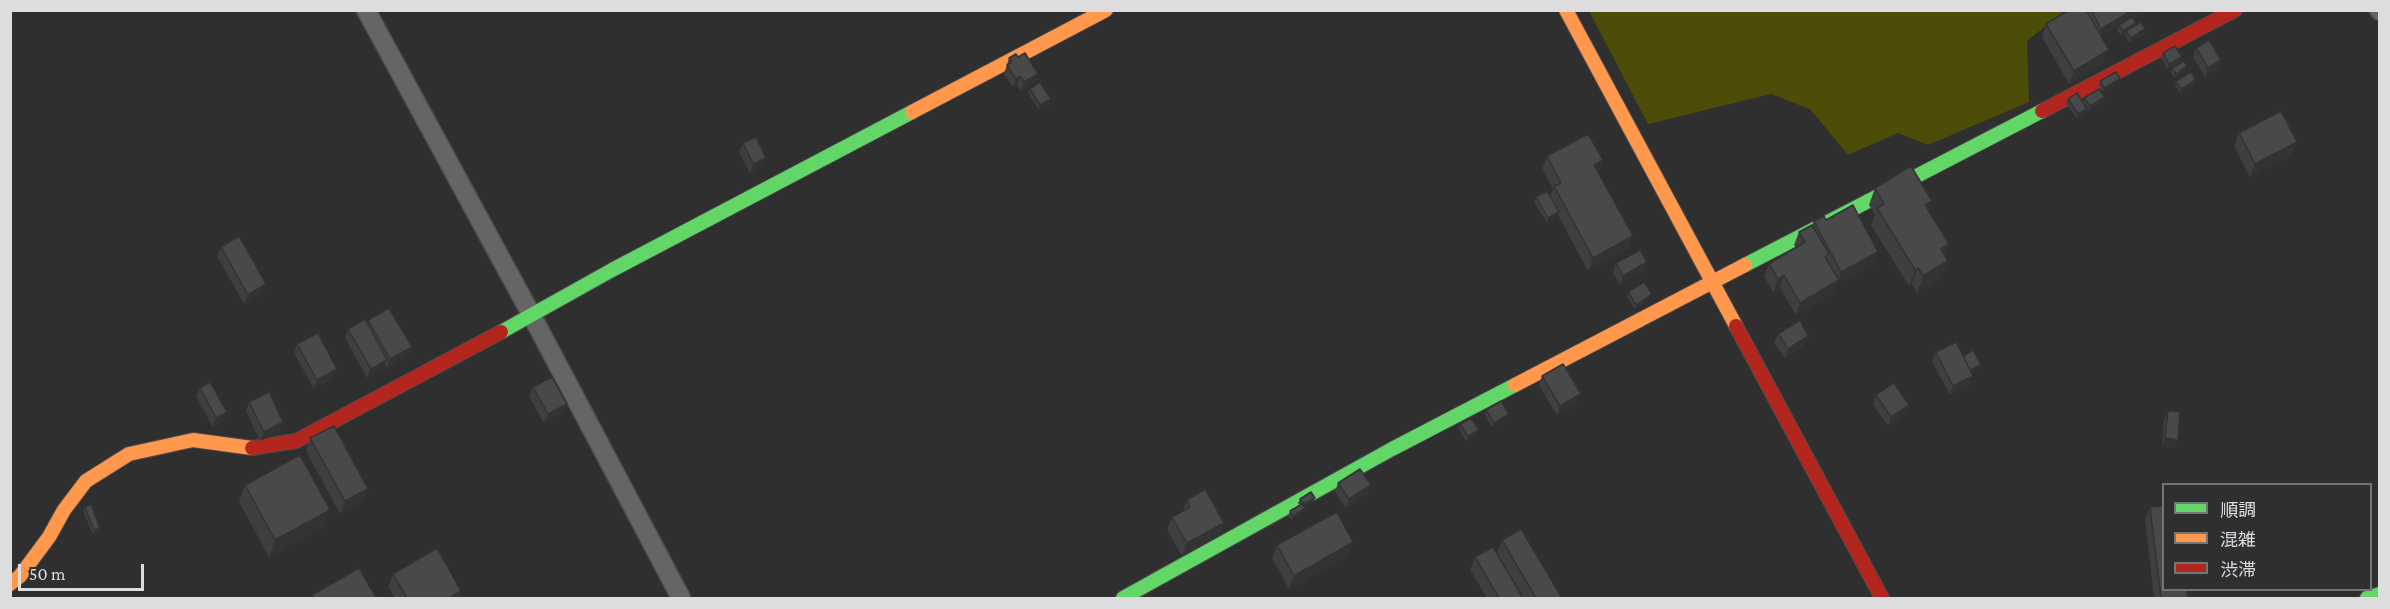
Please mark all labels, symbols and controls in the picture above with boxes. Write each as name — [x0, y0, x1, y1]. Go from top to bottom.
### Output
legend — [2162, 483, 2372, 591]
text: 順調 — [2220, 500, 2256, 520]
text: 混雑 — [2220, 530, 2256, 550]
scale bar — [21, 552, 147, 590]
text: 渋滞 — [2220, 560, 2256, 580]
text: 50 m — [29, 564, 66, 584]

